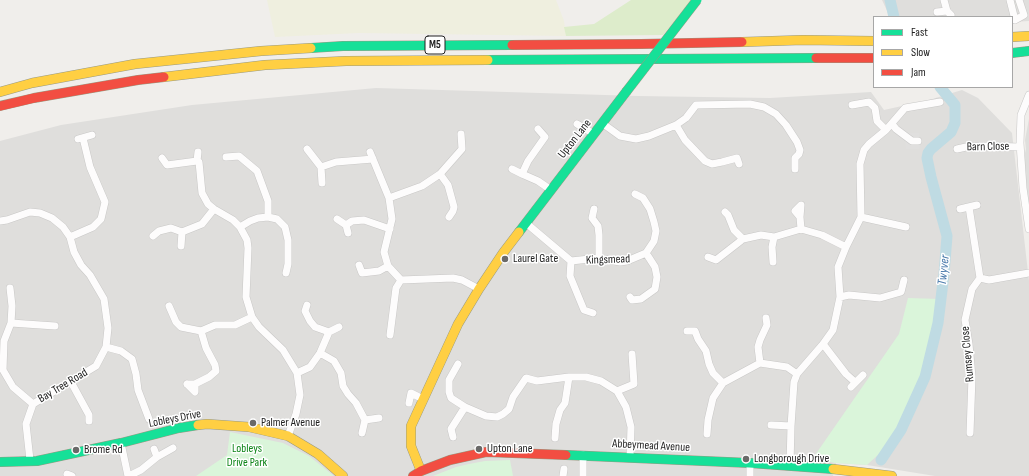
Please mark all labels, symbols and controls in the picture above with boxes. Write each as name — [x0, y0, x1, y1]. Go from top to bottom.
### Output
legend — [873, 16, 1013, 88]
text: Fast — [911, 25, 928, 40]
road number: M5 — [425, 36, 445, 54]
text: Slow — [911, 45, 930, 60]
text: Jam — [911, 65, 926, 80]
street label: Upton Lane — [555, 117, 595, 161]
street label: Barn Close — [967, 139, 1009, 155]
place label: Laurel Gate — [513, 252, 558, 266]
street label: Kingsmead — [586, 252, 630, 268]
marker: Laurel Gate — [500, 254, 510, 264]
water label: Twyver — [935, 254, 953, 286]
street label: Rumsey Close — [958, 325, 978, 383]
street label: Bay Tree Road — [36, 366, 90, 406]
street label: Lobleys Drive — [148, 407, 202, 431]
place label: Palmer Avenue — [261, 416, 320, 430]
marker: Palmer Avenue — [248, 418, 258, 428]
street label: Abbeymead Avenue — [612, 437, 690, 455]
park label: Lobleys Drive Park — [227, 442, 267, 470]
place label: Upton Lane — [487, 442, 533, 456]
place label: Brome Rd — [84, 443, 122, 457]
marker: Upton Lane — [474, 444, 484, 454]
marker: Brome Rd — [71, 445, 81, 455]
place label: Longborough Drive — [754, 452, 829, 466]
marker: Longborough Drive — [741, 454, 751, 464]

